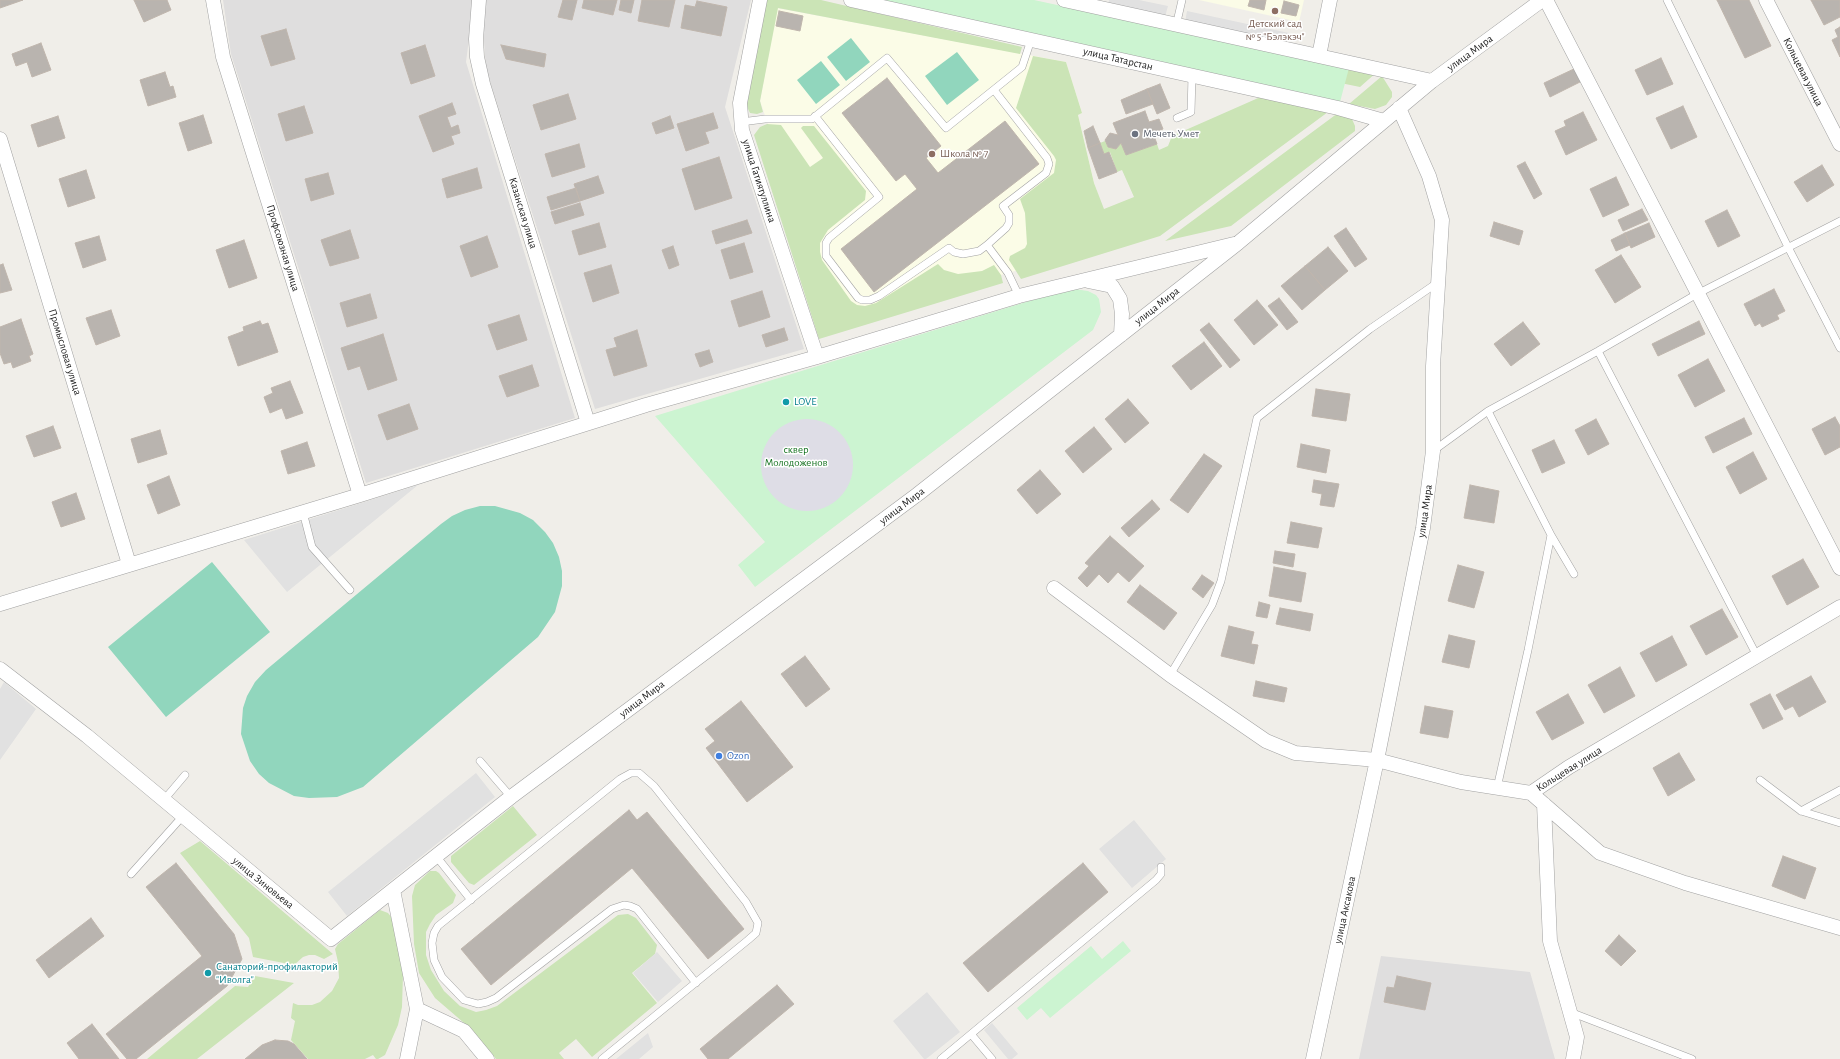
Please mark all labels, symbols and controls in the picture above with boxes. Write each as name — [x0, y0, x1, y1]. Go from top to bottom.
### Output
marker: Детский сад № 5 "Бэлэкэч" — [1270, 6, 1280, 16]
place label: Детский сад № 5 "Бэлэкэч" — [1245, 17, 1305, 43]
street label: улица Мира — [1445, 32, 1495, 74]
street label: Кольцевая улица — [1780, 36, 1826, 108]
street label: улица Татарстан — [1082, 45, 1154, 73]
place label: Мечеть Умет — [1143, 127, 1199, 141]
marker: Мечеть Умет — [1130, 129, 1140, 139]
street label: улица Гатиятуллина — [739, 138, 779, 224]
place label: Школа № 7 — [940, 147, 988, 161]
marker: Школа № 7 — [927, 149, 937, 159]
street label: Казанская улица — [506, 176, 540, 250]
street label: Профсоюзная улица — [264, 203, 302, 293]
street label: улица Мира — [1132, 284, 1182, 328]
street label: Промысловая улица — [46, 307, 84, 397]
place label: LOVE — [794, 395, 817, 409]
marker: LOVE — [781, 397, 791, 407]
park label: сквер Молодоженов — [764, 443, 828, 469]
street label: улица Мира — [1415, 484, 1435, 538]
street label: улица Мира — [877, 485, 927, 527]
street label: улица Мира — [617, 678, 667, 720]
street label: Кольцевая улица — [1534, 744, 1604, 794]
place label: Ozon — [727, 749, 749, 763]
marker: Ozon — [714, 751, 724, 761]
street label: улица Зиновьева — [230, 854, 296, 912]
street label: улица Аксакова — [1331, 875, 1359, 945]
place label: Санаторий-профилакторий "Иволга" — [216, 960, 338, 986]
marker: Санаторий-профилакторий "Иволга" — [203, 968, 213, 978]

